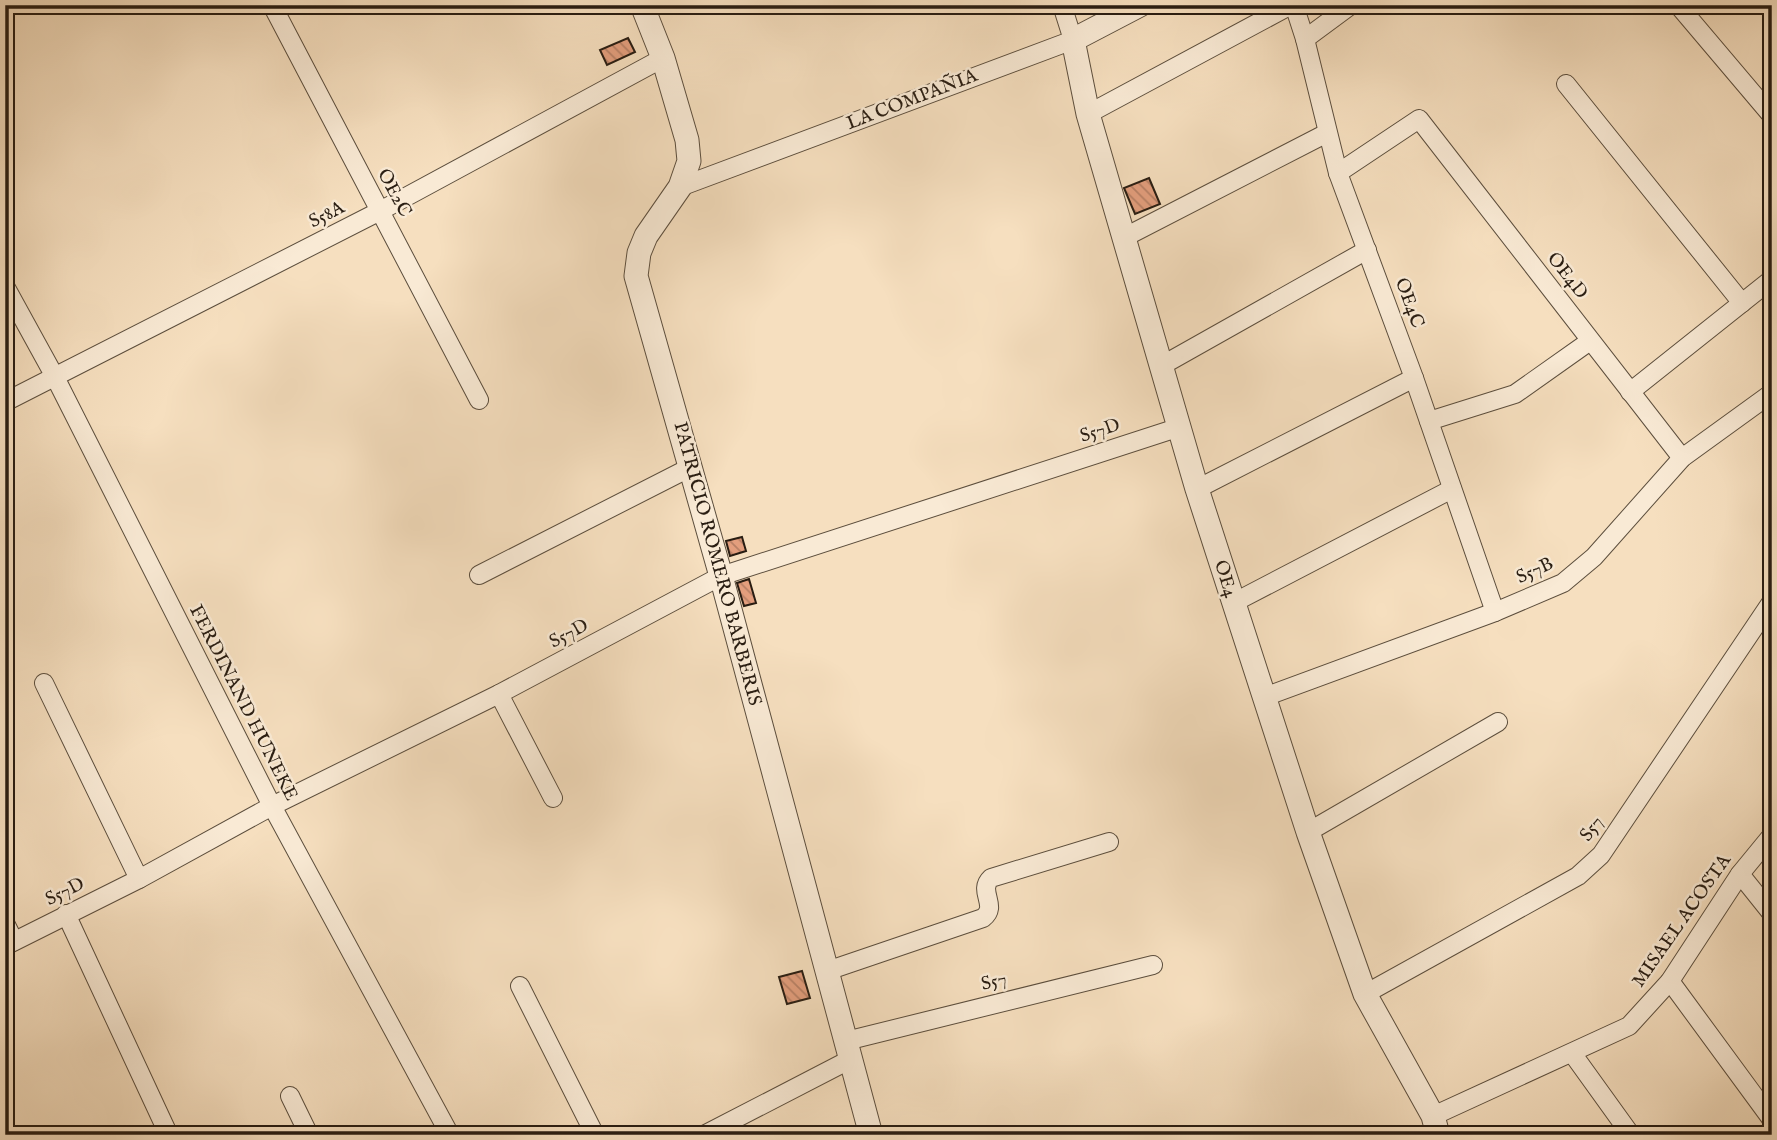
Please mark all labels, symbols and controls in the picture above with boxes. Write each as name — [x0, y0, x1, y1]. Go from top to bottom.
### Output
street label: LA COMPAÑIA — [843, 63, 982, 136]
street label: OE2C — [371, 165, 417, 221]
street label: S58A — [305, 195, 350, 234]
street label: OE4D — [1541, 248, 1593, 304]
street label: OE4C — [1389, 275, 1429, 331]
street label: S57D — [1077, 413, 1123, 449]
street label: PATRICIO ROMERO BARBERIS — [668, 419, 766, 709]
street label: S57B — [1513, 552, 1557, 590]
street label: OE4 — [1208, 557, 1242, 601]
street label: FERDINAND HUNEKE — [183, 601, 303, 805]
street label: S57D — [545, 614, 593, 654]
street label: S57 — [1575, 812, 1609, 846]
street label: MISAEL ACOSTA — [1627, 849, 1738, 992]
street label: S57D — [41, 872, 89, 912]
street label: S57 — [979, 967, 1009, 997]

